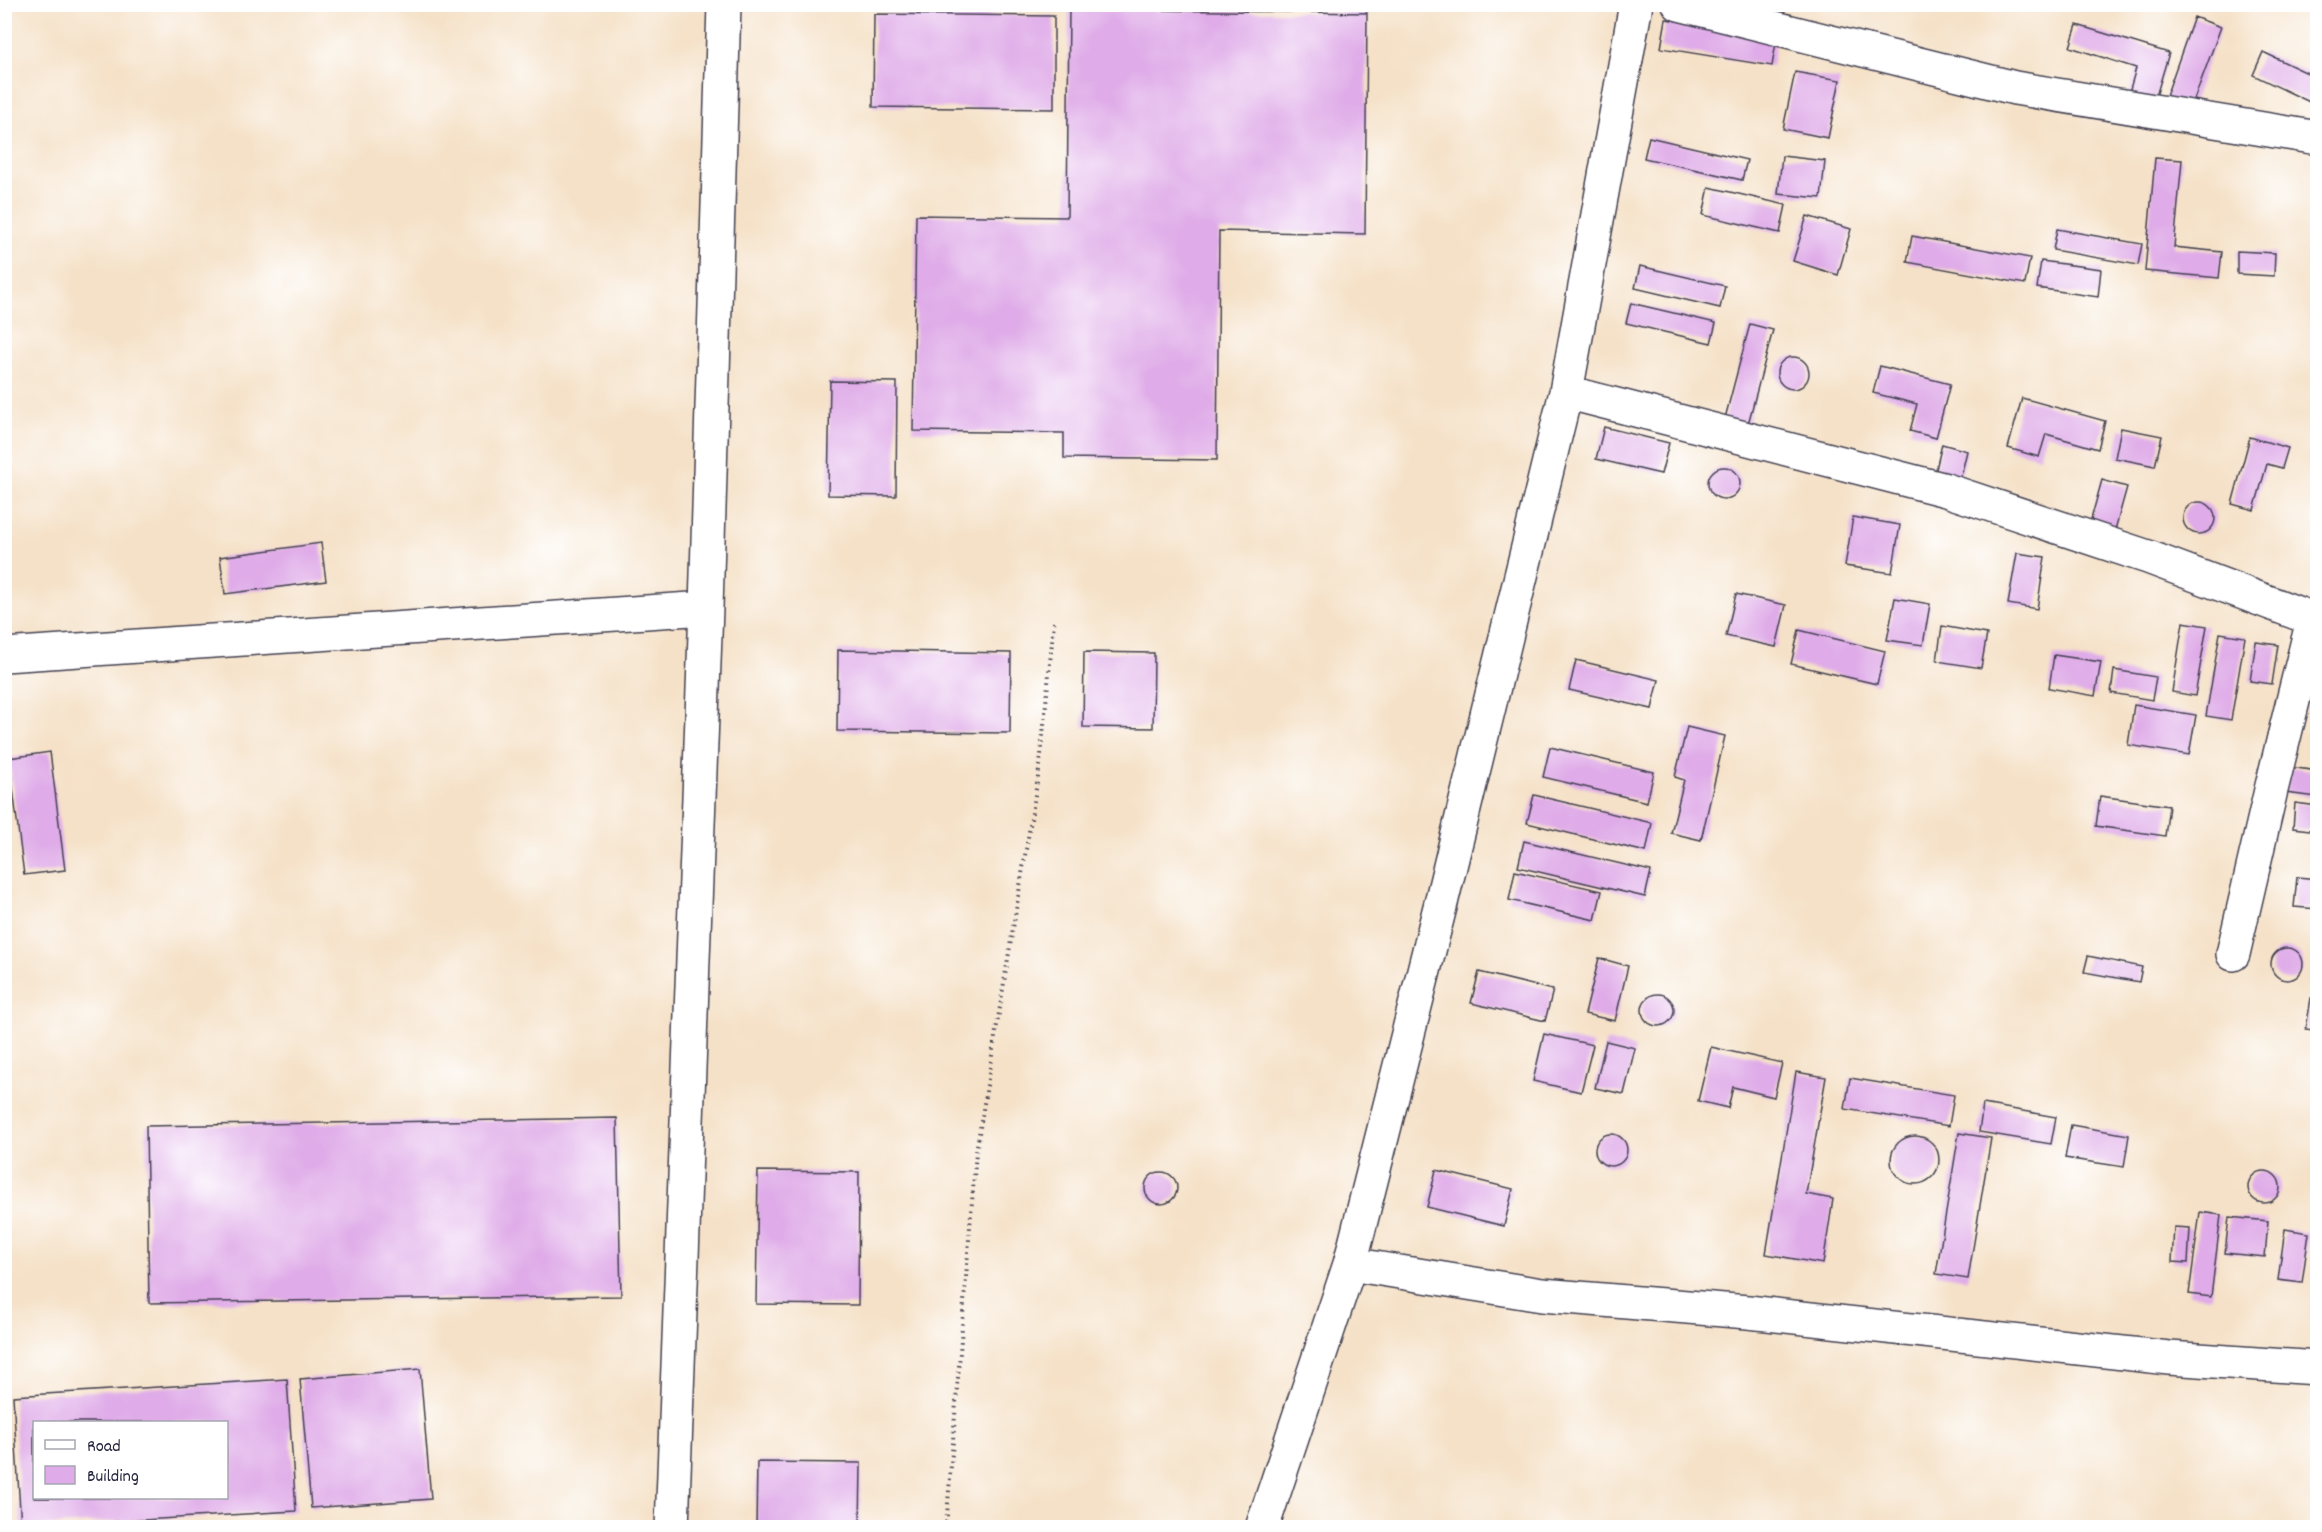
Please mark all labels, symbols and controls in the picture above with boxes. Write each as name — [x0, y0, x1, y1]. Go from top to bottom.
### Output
legend — [33, 1421, 228, 1499]
text: Road — [87, 1435, 121, 1460]
text: Building — [87, 1465, 139, 1490]

